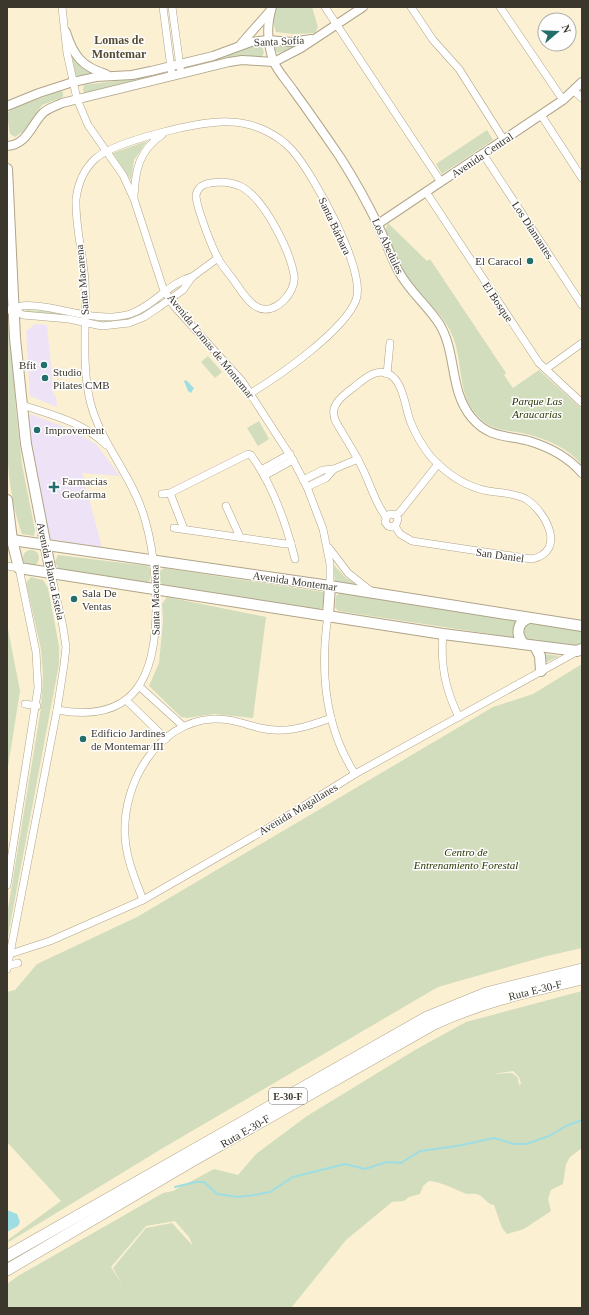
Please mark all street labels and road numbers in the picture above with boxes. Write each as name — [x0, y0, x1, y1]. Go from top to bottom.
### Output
street label: Santa Sofía — [254, 34, 305, 48]
street label: Avenida Central — [449, 130, 515, 180]
street label: Santa Bárbara — [316, 195, 354, 257]
street label: Los Diamantes — [510, 199, 556, 261]
street label: Los Abedules — [370, 216, 406, 276]
street label: Santa Macarena — [73, 244, 91, 316]
street label: El Bosque — [480, 280, 516, 324]
street label: Avenida Lomas de Montemar — [165, 291, 257, 401]
street label: Avenida Blanca Estela — [35, 521, 67, 621]
street label: San Daniel — [475, 546, 525, 564]
street label: Santa Macarena — [148, 565, 162, 635]
street label: Avenida Montemar — [252, 569, 338, 593]
street label: Avenida Magallanes — [256, 781, 340, 837]
street label: Ruta E-30-F — [507, 978, 563, 1002]
road number: E-30-F — [269, 1088, 307, 1104]
street label: Ruta E-30-F — [218, 1112, 272, 1150]

